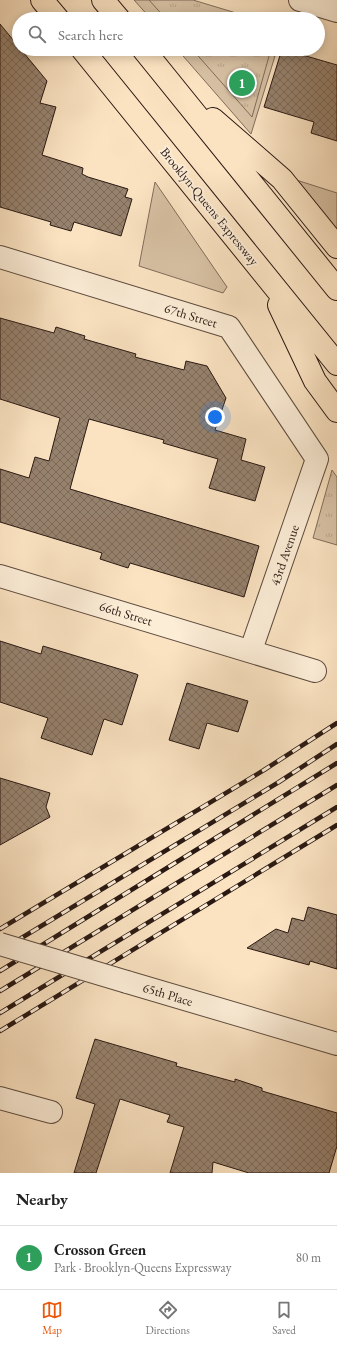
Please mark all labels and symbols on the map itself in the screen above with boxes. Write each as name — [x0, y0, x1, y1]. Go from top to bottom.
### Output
pin: 1 — [229, 68, 255, 98]
street label: Brooklyn-Queens Expressway — [157, 144, 263, 269]
street label: 67th Street — [162, 299, 219, 332]
your location — [205, 407, 225, 427]
street label: 43rd Avenue — [266, 522, 303, 588]
street label: 66th Street — [97, 597, 154, 630]
street label: 65th Place — [141, 979, 195, 1010]

